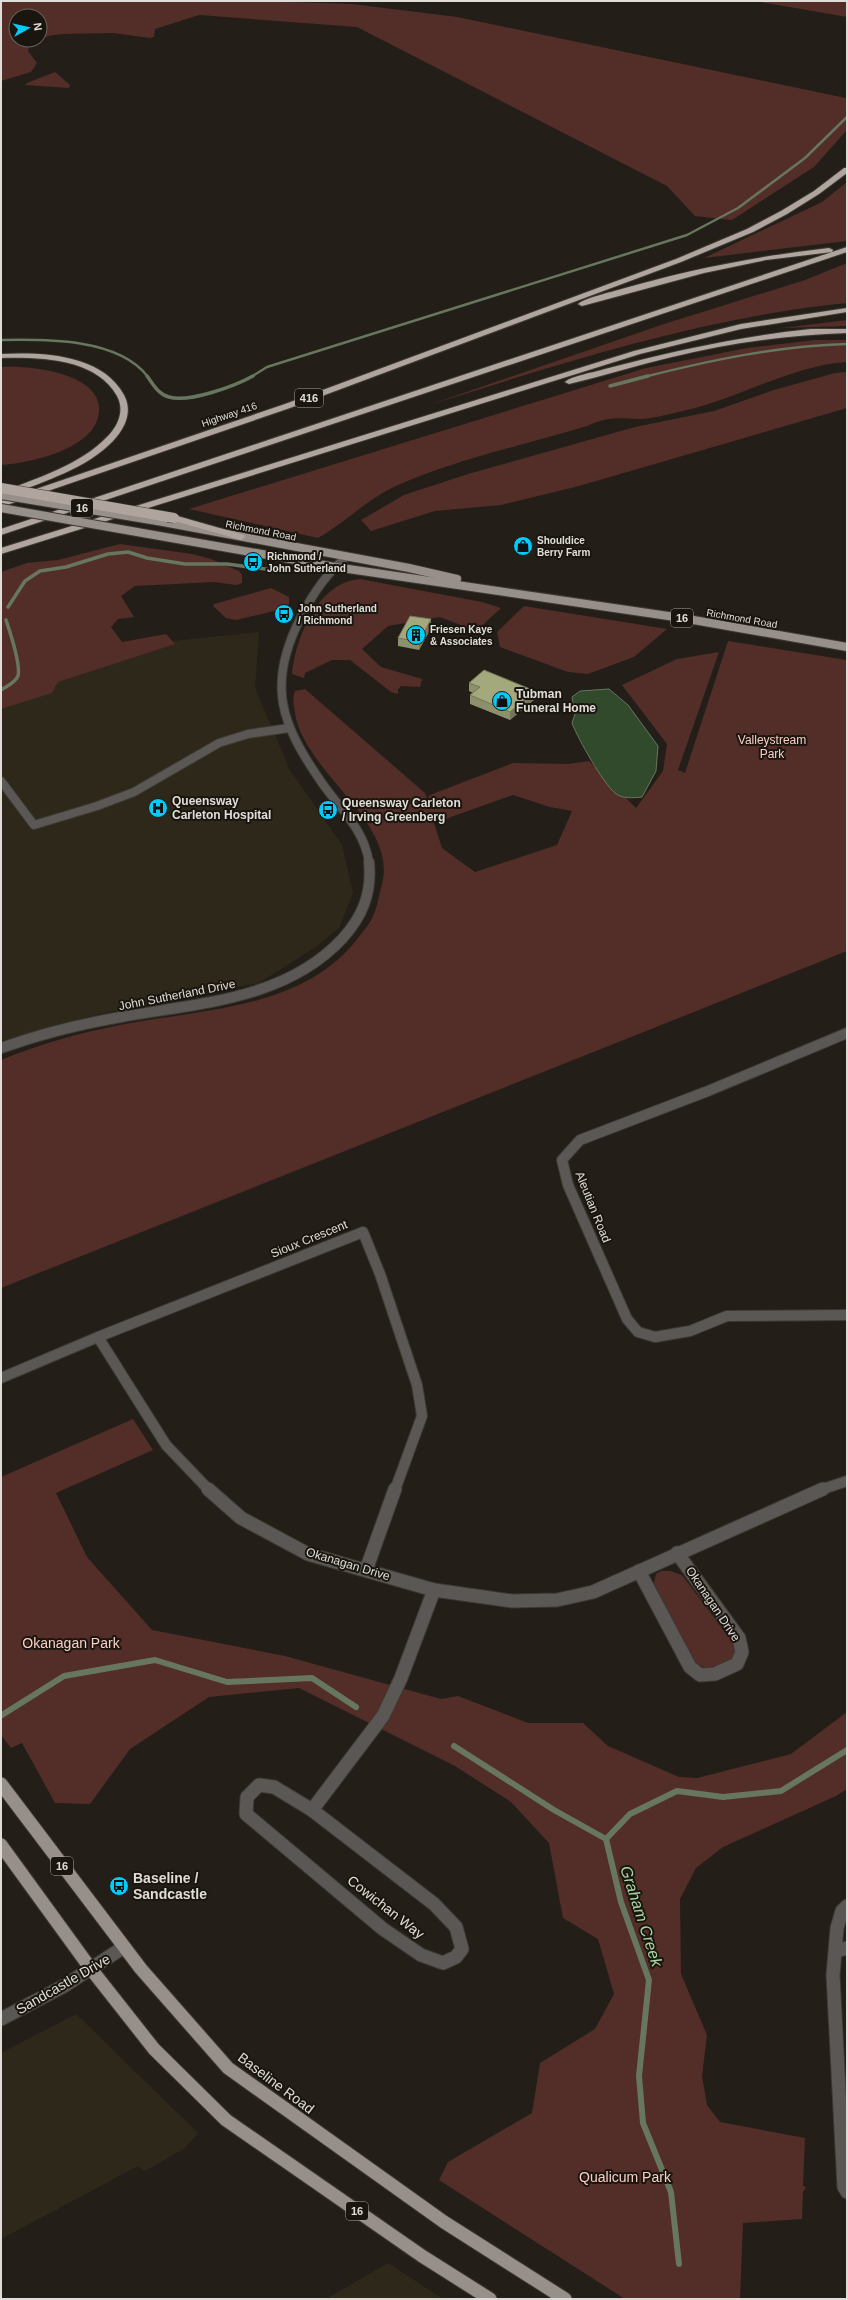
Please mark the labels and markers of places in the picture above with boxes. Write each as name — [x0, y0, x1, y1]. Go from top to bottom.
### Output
shop icon: Shouldice Berry Farm — [512, 535, 534, 557]
place label: Shouldice Berry Farm — [537, 535, 590, 558]
bus stop icon: Richmond / John Sutherland — [242, 551, 264, 573]
place label: Richmond / John Sutherland — [267, 551, 346, 574]
bus stop icon: John Sutherland / Richmond — [273, 603, 295, 625]
place label: John Sutherland / Richmond — [298, 603, 377, 626]
building icon: Friesen Kaye & Associates — [405, 624, 427, 646]
place label: Friesen Kaye & Associates — [430, 624, 493, 647]
place label: Tubman Funeral Home — [516, 687, 596, 715]
shop icon: Tubman Funeral Home — [491, 690, 513, 712]
place label: Queensway Carleton Hospital — [172, 794, 271, 822]
place label: Queensway Carleton / Irving Greenberg — [342, 796, 461, 824]
hospital icon: Queensway Carleton Hospital — [147, 797, 169, 819]
bus stop icon: Queensway Carleton / Irving Greenberg — [317, 799, 339, 821]
place label: Baseline / Sandcastle — [133, 1870, 207, 1902]
bus stop icon: Baseline / Sandcastle — [108, 1875, 130, 1897]

